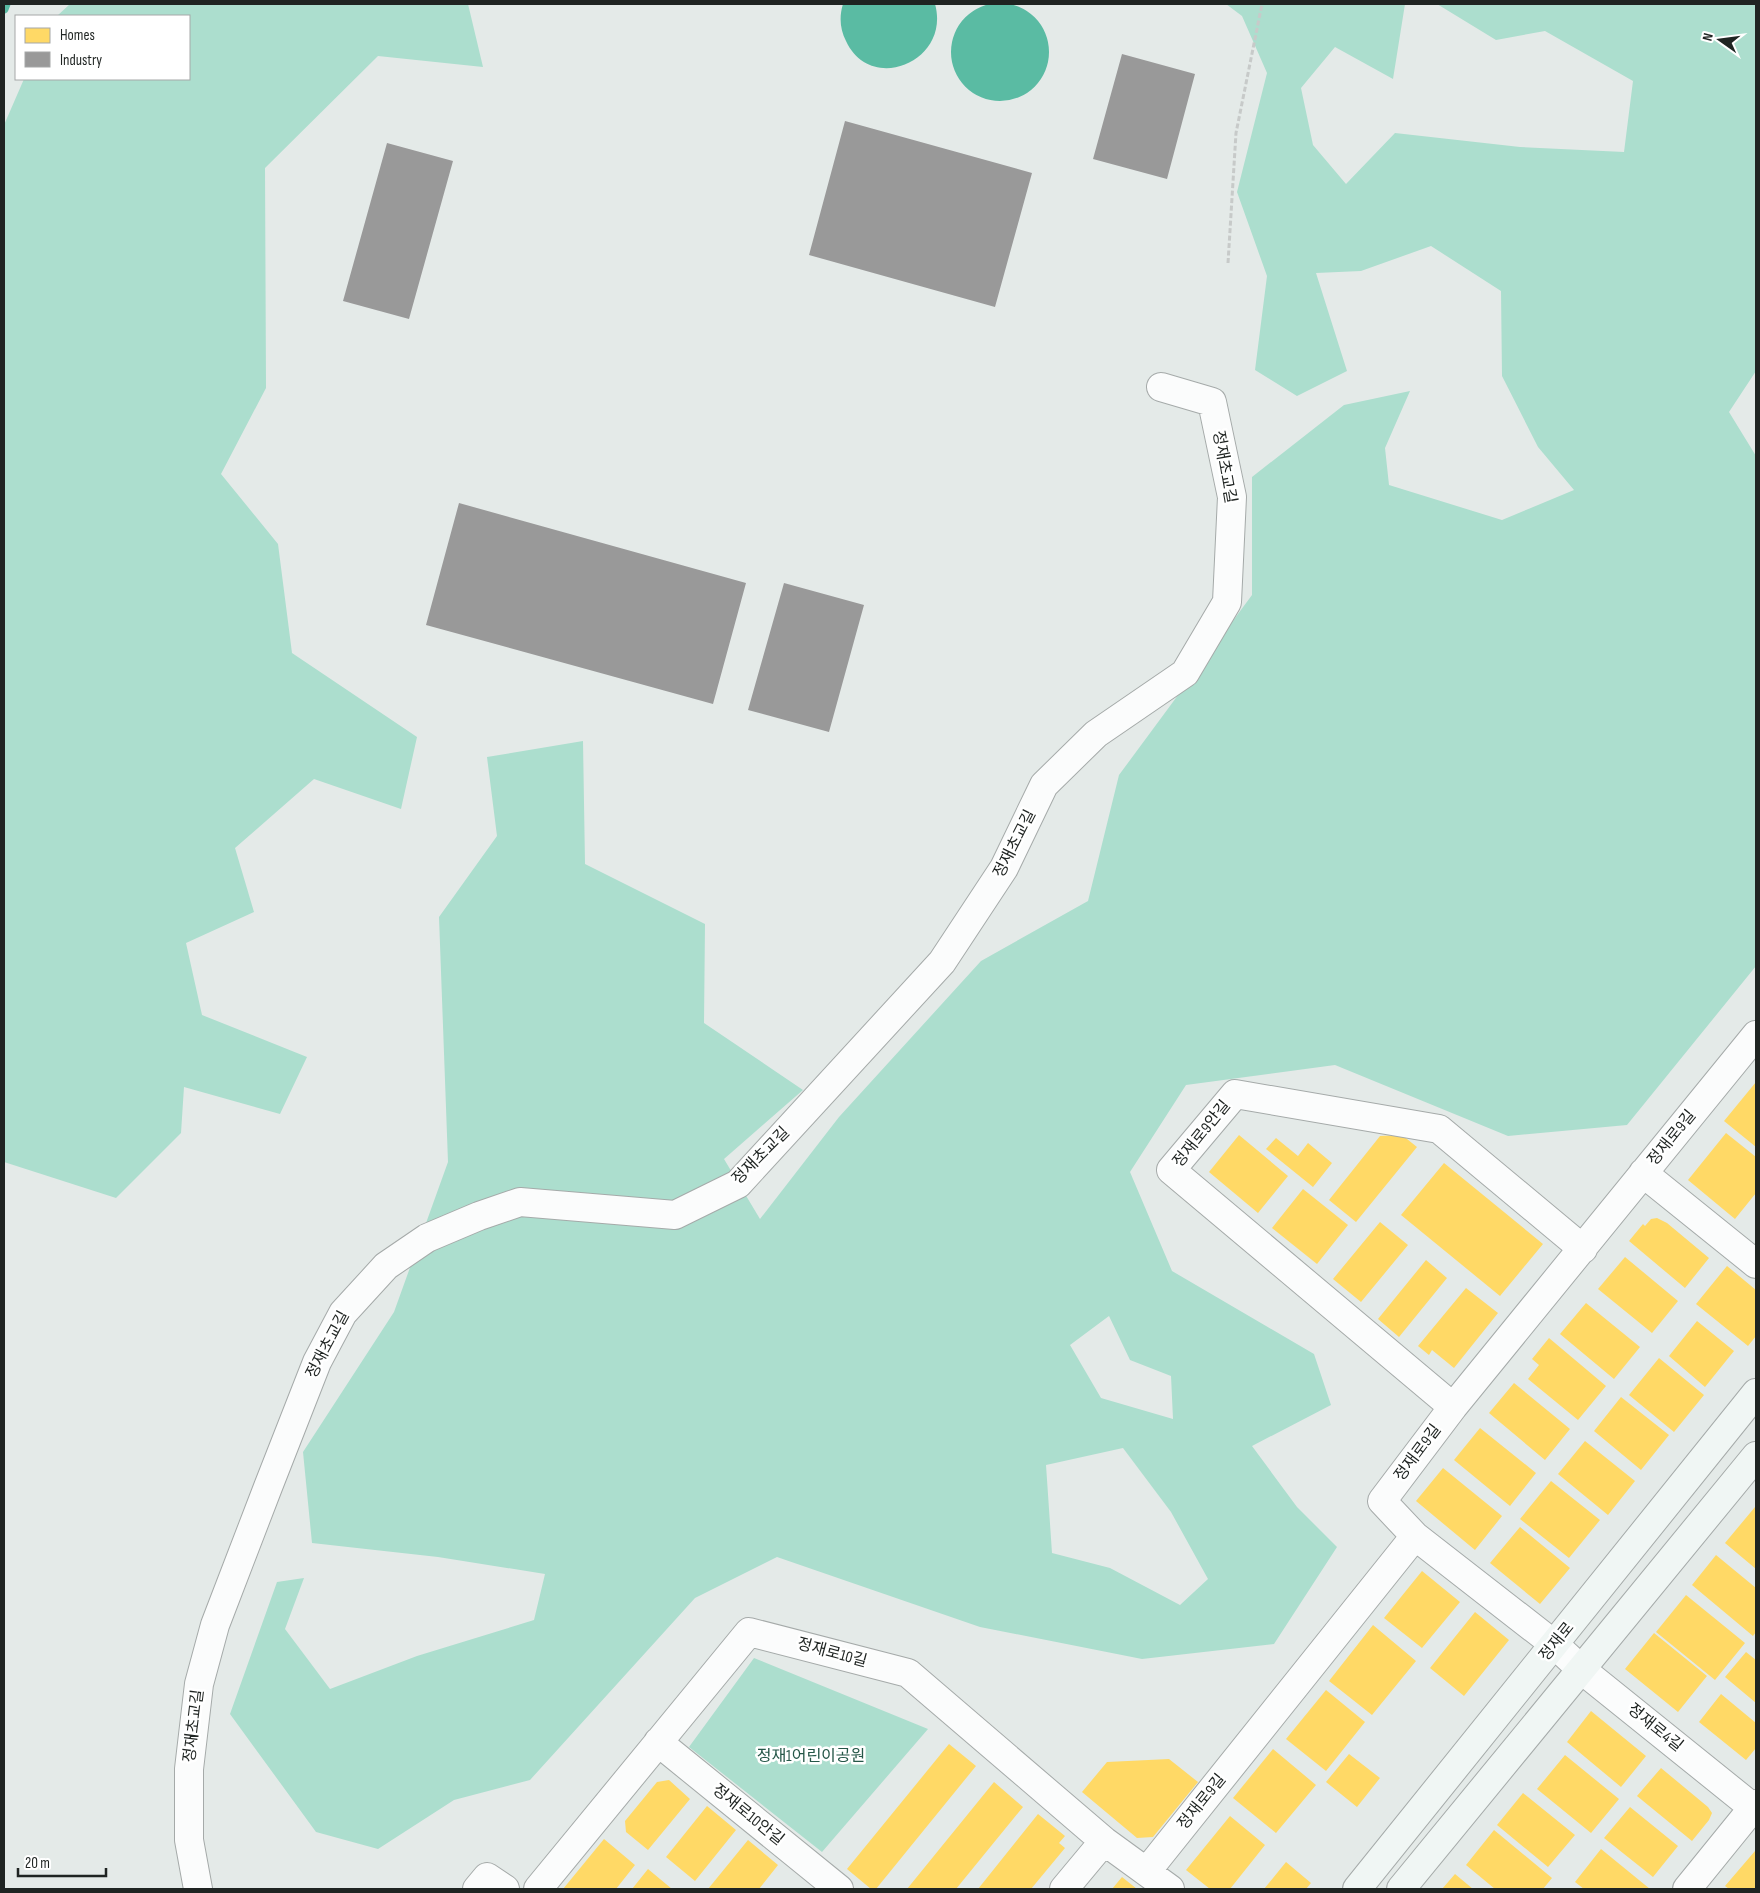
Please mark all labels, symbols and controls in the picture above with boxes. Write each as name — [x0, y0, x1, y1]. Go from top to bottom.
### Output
legend — [15, 15, 190, 80]
north arrow — [1695, 15, 1745, 65]
text: Homes — [60, 26, 95, 45]
text: N — [1699, 31, 1717, 43]
text: Industry — [60, 51, 102, 70]
street label: 정재초교길 — [1208, 429, 1240, 505]
street label: 정재초교길 — [990, 807, 1040, 881]
street label: 정재로9안길 — [1169, 1097, 1235, 1171]
street label: 정재로9길 — [1644, 1106, 1700, 1170]
street label: 정재초교길 — [728, 1123, 794, 1189]
street label: 정재초교길 — [302, 1308, 354, 1382]
street label: 정재로9길 — [1391, 1421, 1445, 1485]
street label: 정재로 — [1536, 1619, 1578, 1665]
street label: 정재로10길 — [795, 1635, 869, 1671]
street label: 정재초교길 — [180, 1688, 208, 1764]
street label: 정재로4길 — [1624, 1700, 1686, 1756]
park label: 정재1어린이공원 — [757, 1747, 865, 1766]
street label: 정재로9길 — [1174, 1770, 1230, 1834]
street label: 정재로10안길 — [708, 1780, 788, 1850]
scale bar — [18, 1846, 105, 1878]
text: 20 m — [25, 1854, 50, 1873]

